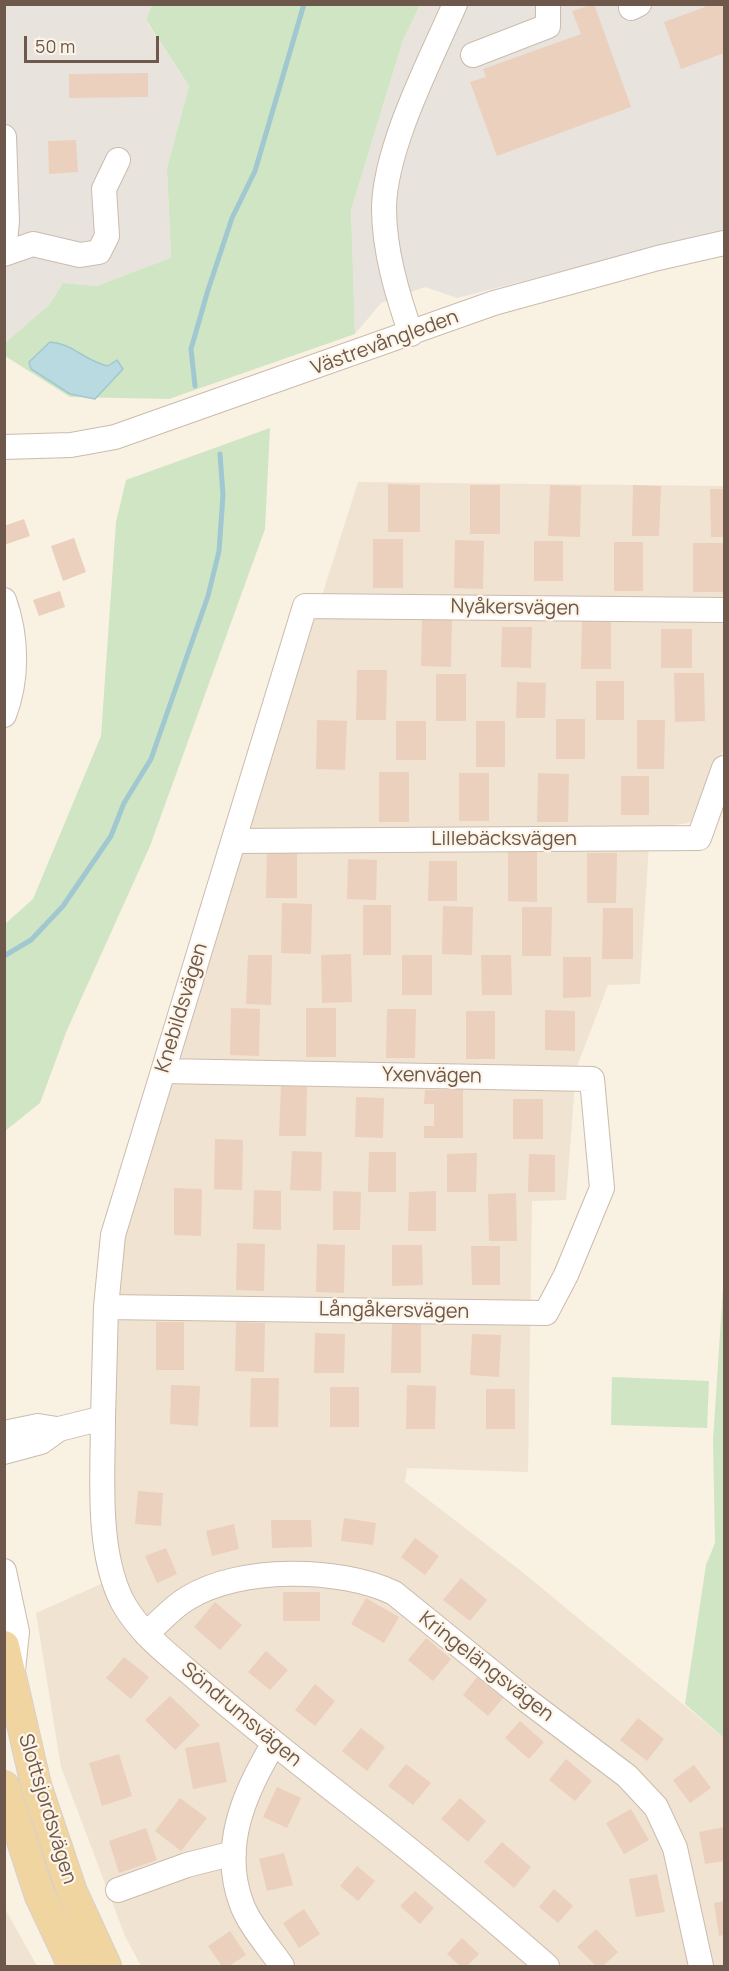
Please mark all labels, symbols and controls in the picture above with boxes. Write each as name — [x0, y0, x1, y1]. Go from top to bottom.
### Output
scale bar — [27, 24, 162, 62]
text: 50 m — [35, 34, 75, 58]
street label: Västrevångleden — [308, 305, 462, 381]
street label: Nyåkersvägen — [450, 595, 580, 621]
street label: Lillebäcksvägen — [431, 827, 577, 851]
street label: Knebildsvägen — [151, 940, 213, 1076]
street label: Yxenvägen — [382, 1063, 482, 1089]
street label: Långåkersvägen — [319, 1298, 469, 1324]
street label: Kringelängsvägen — [414, 1607, 558, 1727]
street label: Söndrumsvägen — [176, 1658, 306, 1772]
street label: Slottsjordsvägen — [13, 1731, 81, 1887]

